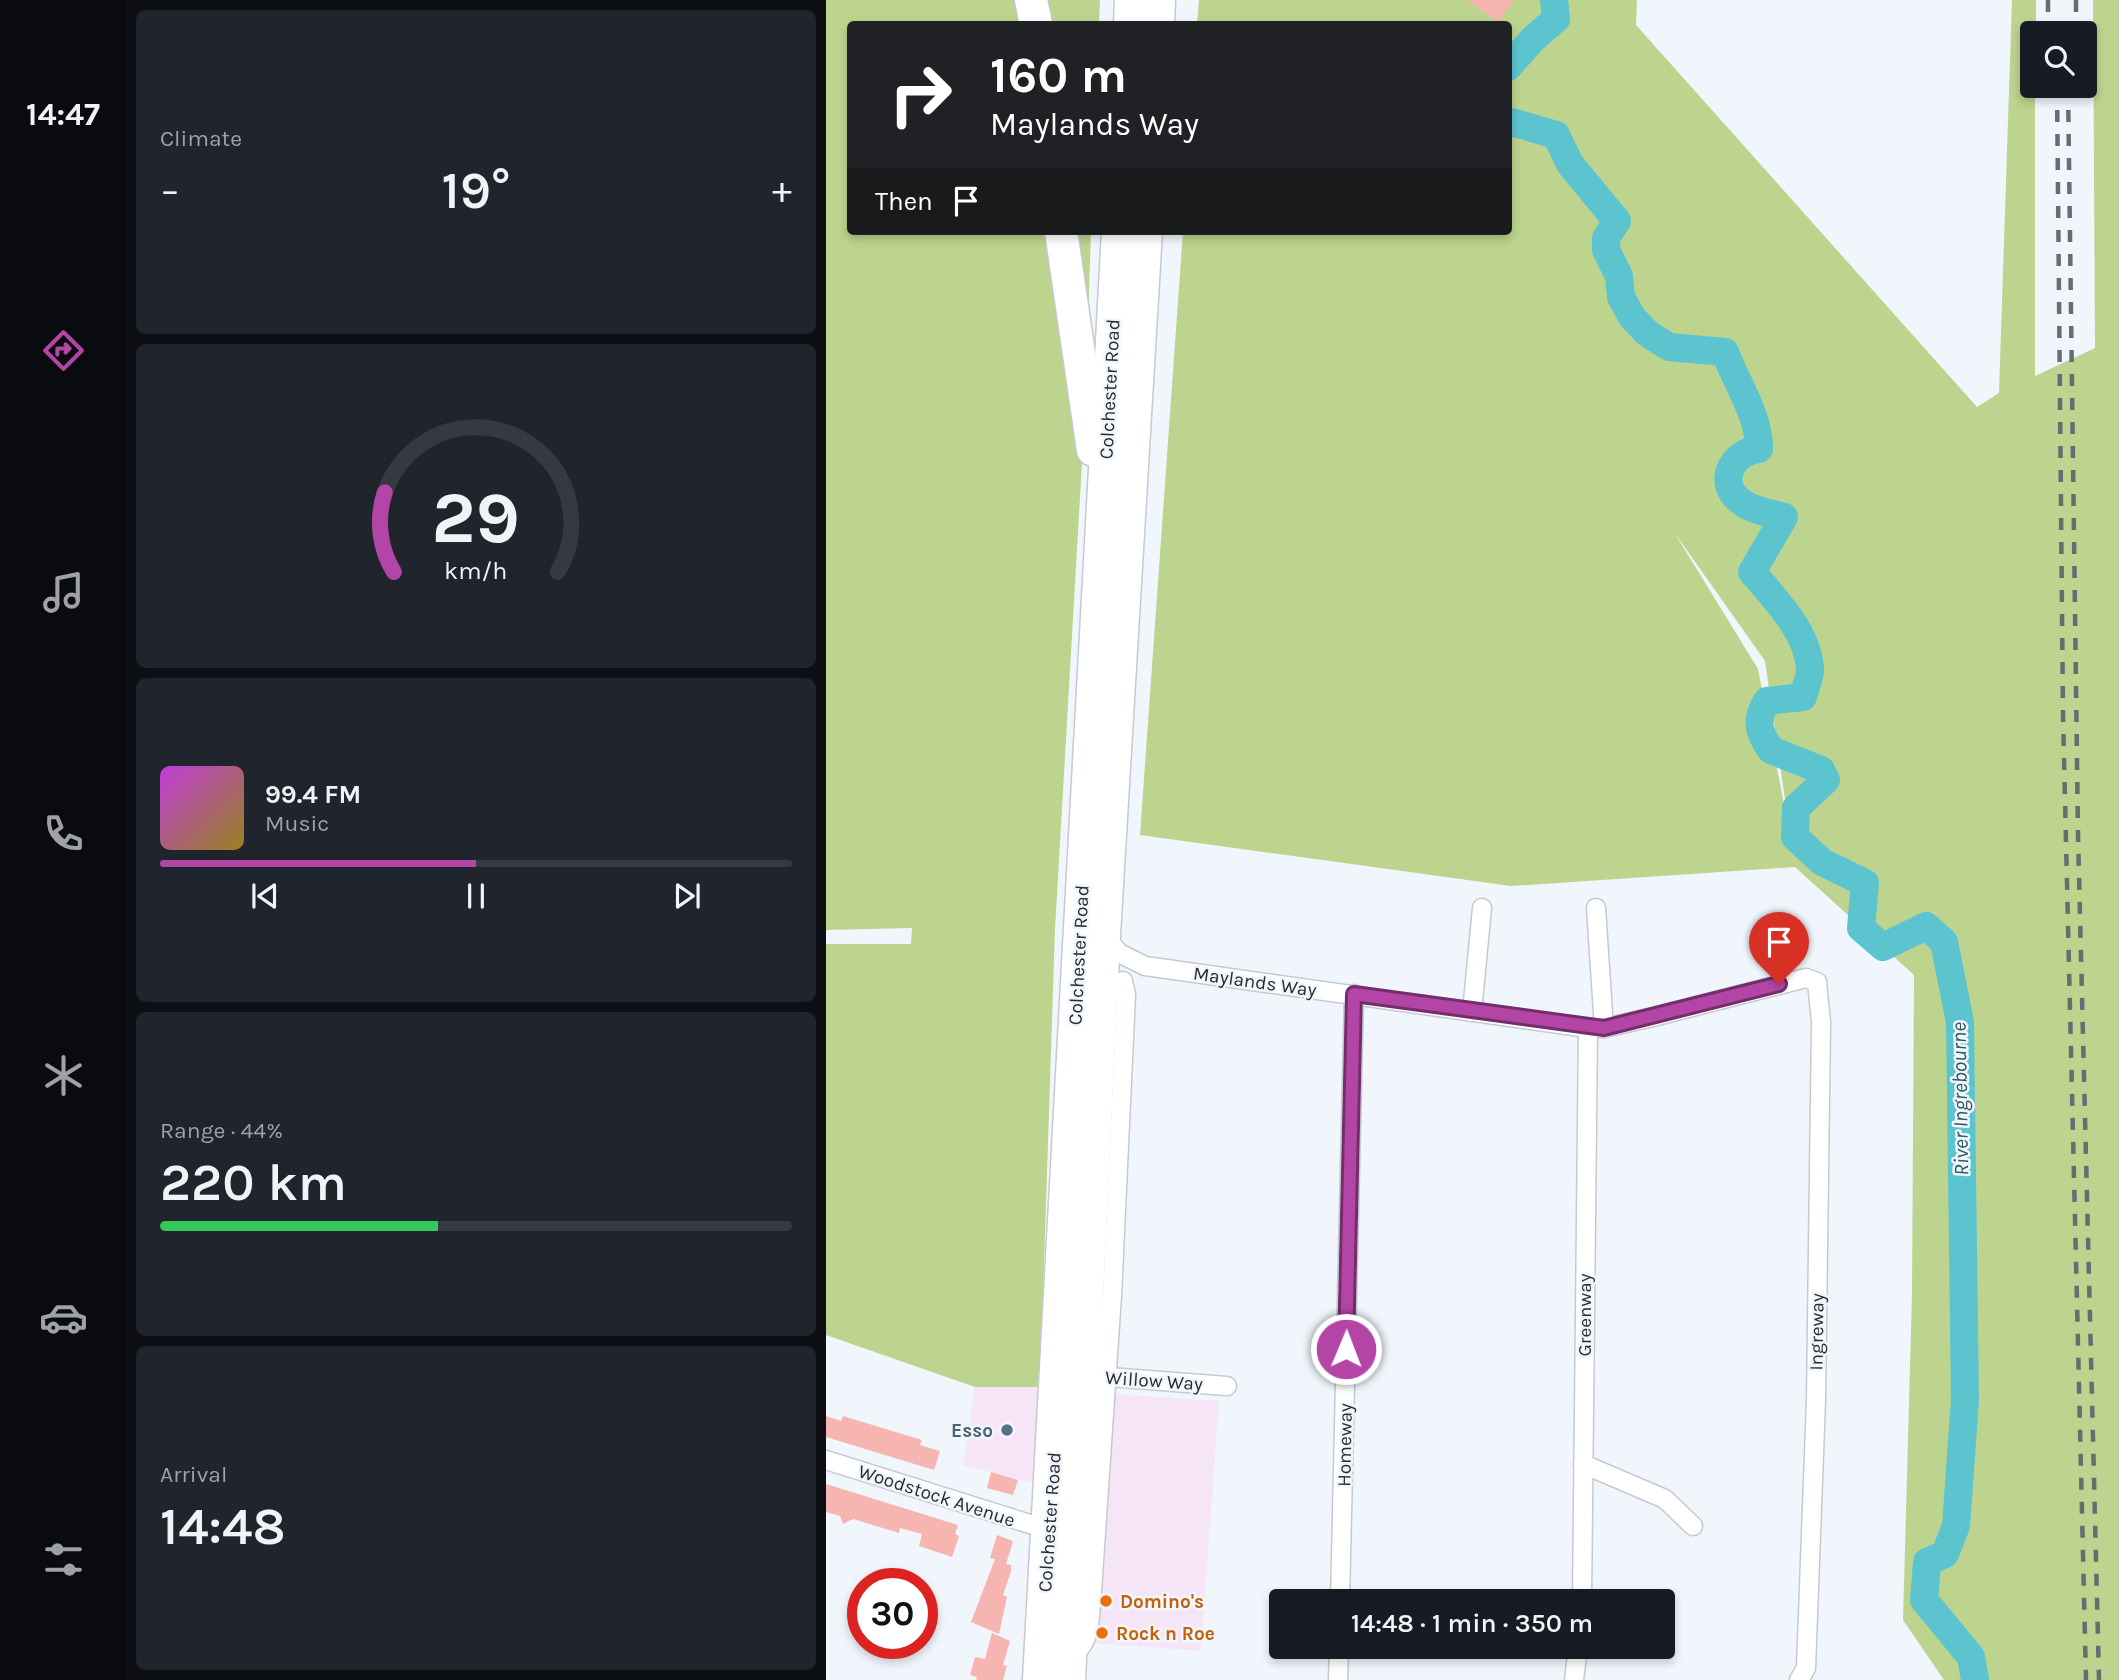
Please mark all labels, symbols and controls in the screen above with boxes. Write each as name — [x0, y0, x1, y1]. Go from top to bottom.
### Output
map controls — [2020, 21, 2097, 98]
button: search — [2020, 21, 2097, 98]
text: 160 m — [990, 47, 1127, 104]
icon: right — [875, 49, 966, 140]
text: 14:47 — [26, 96, 100, 133]
text: Maylands Way — [990, 106, 1199, 143]
text: Climate — [160, 125, 242, 152]
text: 19° — [442, 160, 510, 221]
text: − — [160, 168, 180, 213]
text: + — [772, 168, 792, 213]
icon: arrive — [947, 182, 985, 220]
text: Then — [875, 186, 933, 217]
street label: Colchester Road — [1095, 318, 1125, 460]
icon: directions — [39, 326, 88, 375]
text: 29 — [432, 475, 520, 560]
text: km/h — [444, 556, 508, 585]
icon: music — [39, 568, 88, 617]
text: 99.4 FM — [265, 779, 361, 810]
icon: phone — [39, 809, 88, 858]
text: Music — [265, 810, 329, 837]
icon: previous — [246, 877, 284, 915]
icon: pause — [457, 877, 495, 915]
icon: next — [668, 877, 706, 915]
street label: Colchester Road — [1064, 884, 1094, 1026]
pin — [1749, 912, 1809, 984]
icon: arrive — [1760, 923, 1798, 961]
street label: Maylands Way — [1192, 962, 1318, 1002]
water label: River Ingrebourne — [1947, 1022, 1973, 1176]
icon: climate — [39, 1051, 88, 1100]
text: Range · 44% — [160, 1117, 283, 1144]
text: 220 km — [160, 1152, 347, 1213]
street label: Greenway — [1574, 1273, 1596, 1357]
icon: car — [39, 1293, 88, 1342]
street label: Ingreway — [1805, 1293, 1829, 1371]
position arrow — [1309, 1312, 1383, 1386]
street label: Willow Way — [1104, 1367, 1204, 1395]
street label: Homeway — [1333, 1403, 1357, 1487]
place label: Esso — [951, 1420, 993, 1442]
marker: Esso — [999, 1422, 1015, 1438]
street label: Colchester Road — [1034, 1451, 1066, 1593]
street label: Woodstock Avenue — [856, 1460, 1018, 1532]
text: Arrival — [160, 1461, 227, 1488]
text: 14:48 — [160, 1496, 286, 1557]
icon: filters — [39, 1535, 88, 1584]
speed limit sign: 30 — [847, 1568, 938, 1659]
place label: Domino's — [1120, 1591, 1204, 1613]
marker: Domino's — [1098, 1593, 1114, 1609]
text: 14:48 · 1 min · 350 m — [1351, 1608, 1593, 1639]
place label: Rock n Roe — [1116, 1623, 1215, 1645]
marker: Rock n Roe — [1094, 1625, 1110, 1641]

